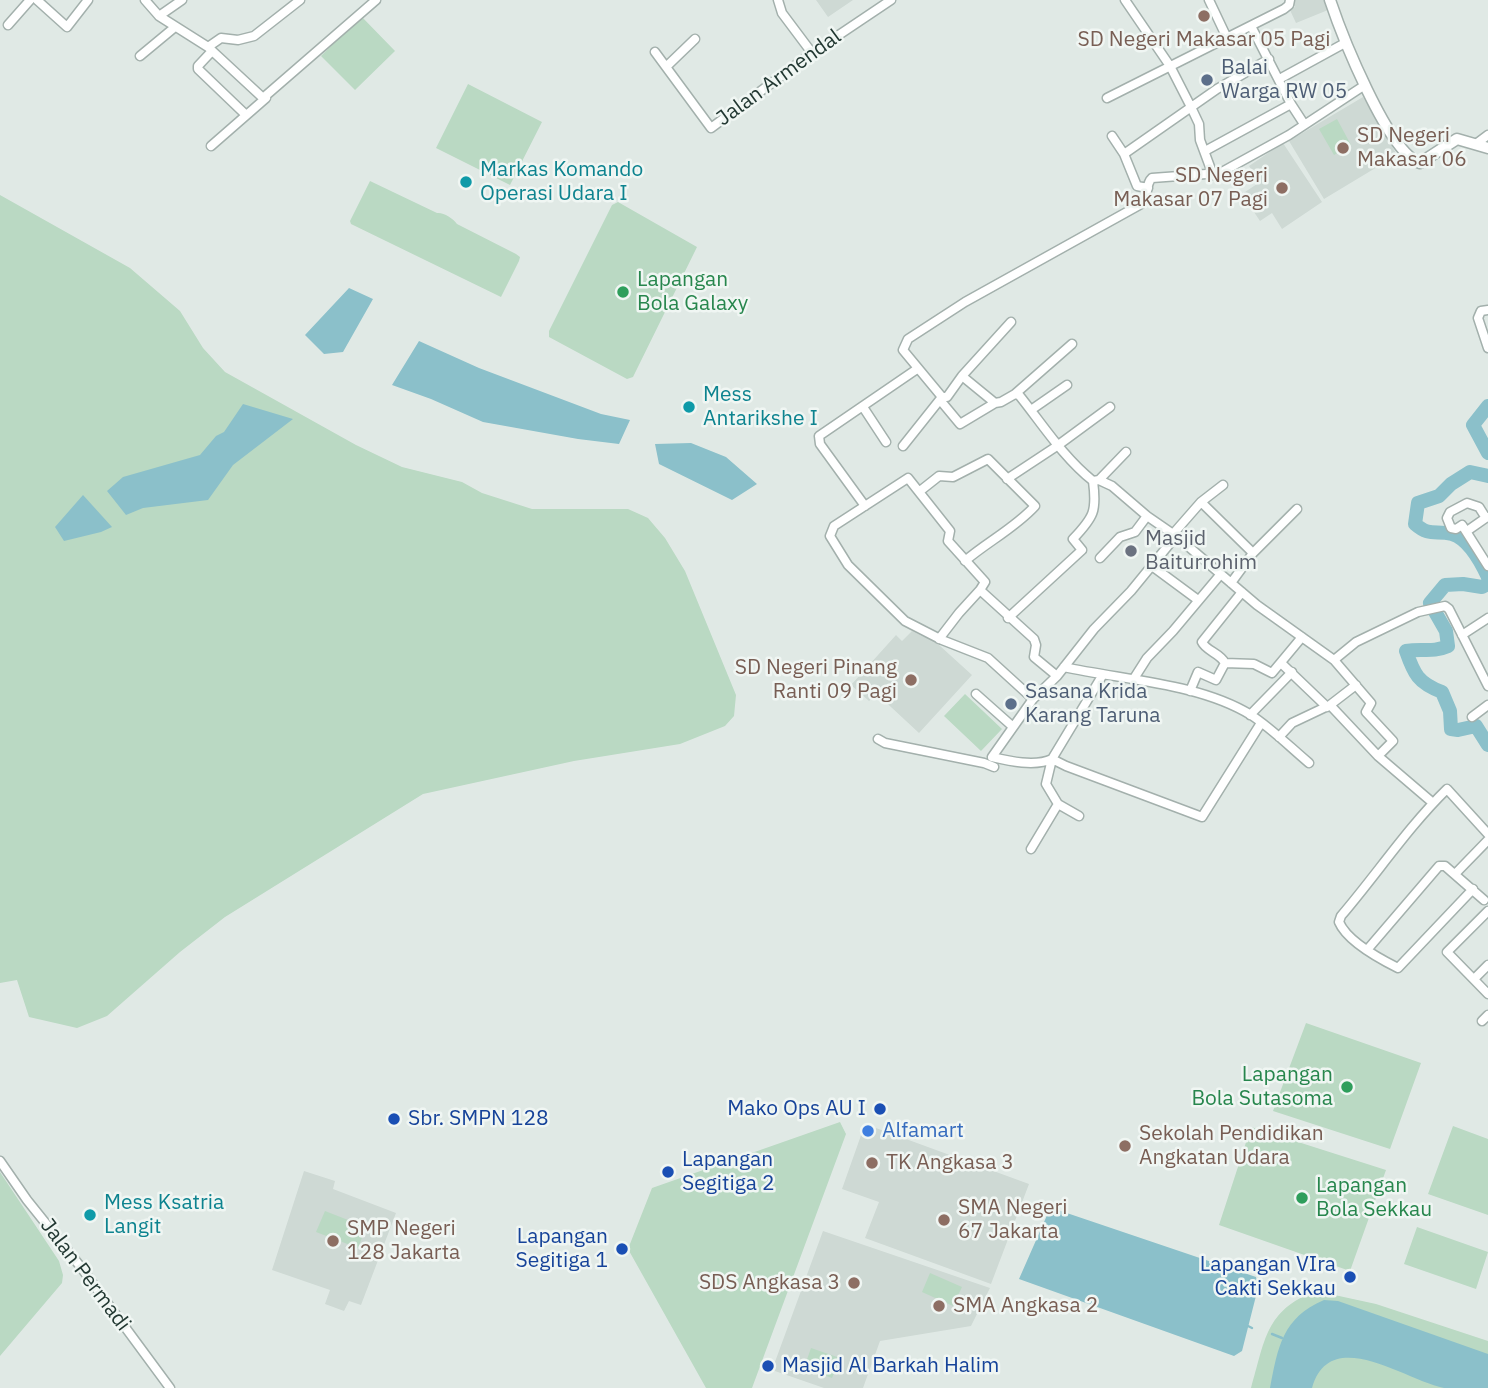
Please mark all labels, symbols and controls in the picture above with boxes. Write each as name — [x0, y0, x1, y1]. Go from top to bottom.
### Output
marker: SD Negeri Makasar 05 Pagi — [1196, 8, 1212, 24]
street label: Jalan Armendal — [712, 24, 846, 132]
place label: SD Negeri Makasar 05 Pagi — [1078, 27, 1330, 53]
place label: Balai Warga RW 05 — [1221, 55, 1347, 105]
marker: Balai Warga RW 05 — [1199, 72, 1215, 88]
place label: SD Negeri Makasar 06 — [1357, 123, 1467, 173]
marker: SD Negeri Makasar 06 — [1335, 140, 1351, 156]
place label: Markas Komando Operasi Udara I — [480, 157, 643, 207]
place label: SD Negeri Makasar 07 Pagi — [1113, 163, 1268, 213]
marker: Markas Komando Operasi Udara I — [458, 174, 474, 190]
marker: SD Negeri Makasar 07 Pagi — [1274, 180, 1290, 196]
place label: Lapangan Bola Galaxy — [637, 267, 748, 317]
marker: Lapangan Bola Galaxy — [615, 284, 631, 300]
place label: Mess Antarikshe I — [703, 382, 818, 432]
marker: Mess Antarikshe I — [681, 399, 697, 415]
place label: Masjid Baiturrohim — [1145, 526, 1257, 576]
marker: Masjid Baiturrohim — [1123, 543, 1139, 559]
place label: SD Negeri Pinang Ranti 09 Pagi — [735, 655, 897, 705]
marker: SD Negeri Pinang Ranti 09 Pagi — [903, 672, 919, 688]
place label: Sasana Krida Karang Taruna — [1025, 679, 1161, 729]
marker: Sasana Krida Karang Taruna — [1003, 696, 1019, 712]
place label: Lapangan Bola Sutasoma — [1191, 1062, 1333, 1112]
marker: Lapangan Bola Sutasoma — [1339, 1079, 1355, 1095]
place label: Mako Ops AU I — [727, 1096, 866, 1122]
marker: Mako Ops AU I — [872, 1101, 888, 1117]
place label: Sbr. SMPN 128 — [408, 1106, 549, 1132]
marker: Sbr. SMPN 128 — [386, 1111, 402, 1127]
place label: Alfamart — [882, 1118, 964, 1144]
place label: Sekolah Pendidikan Angkatan Udara — [1139, 1121, 1324, 1171]
marker: Alfamart — [860, 1123, 876, 1139]
marker: Sekolah Pendidikan Angkatan Udara — [1117, 1138, 1133, 1154]
place label: Lapangan Segitiga 2 — [682, 1147, 774, 1197]
place label: TK Angkasa 3 — [886, 1150, 1014, 1176]
marker: TK Angkasa 3 — [864, 1155, 880, 1171]
marker: Lapangan Segitiga 2 — [660, 1164, 676, 1180]
place label: Lapangan Bola Sekkau — [1316, 1173, 1432, 1223]
place label: Mess Ksatria Langit — [104, 1190, 224, 1240]
marker: Lapangan Bola Sekkau — [1294, 1190, 1310, 1206]
place label: SMA Negeri 67 Jakarta — [958, 1195, 1067, 1245]
marker: Mess Ksatria Langit — [82, 1207, 98, 1223]
marker: SMA Negeri 67 Jakarta — [936, 1212, 952, 1228]
street label: Jalan Permadi — [35, 1214, 135, 1336]
place label: SMP Negeri 128 Jakarta — [347, 1216, 460, 1266]
place label: Lapangan Segitiga 1 — [516, 1224, 608, 1274]
marker: SMP Negeri 128 Jakarta — [325, 1233, 341, 1249]
marker: Lapangan Segitiga 1 — [614, 1241, 630, 1257]
place label: Lapangan VIra Cakti Sekkau — [1200, 1252, 1336, 1302]
marker: Lapangan VIra Cakti Sekkau — [1342, 1269, 1358, 1285]
place label: SDS Angkasa 3 — [699, 1270, 840, 1296]
marker: SDS Angkasa 3 — [846, 1275, 862, 1291]
place label: SMA Angkasa 2 — [953, 1293, 1098, 1319]
marker: SMA Angkasa 2 — [931, 1298, 947, 1314]
place label: Masjid Al Barkah Halim — [782, 1353, 999, 1379]
marker: Masjid Al Barkah Halim — [760, 1358, 776, 1374]

